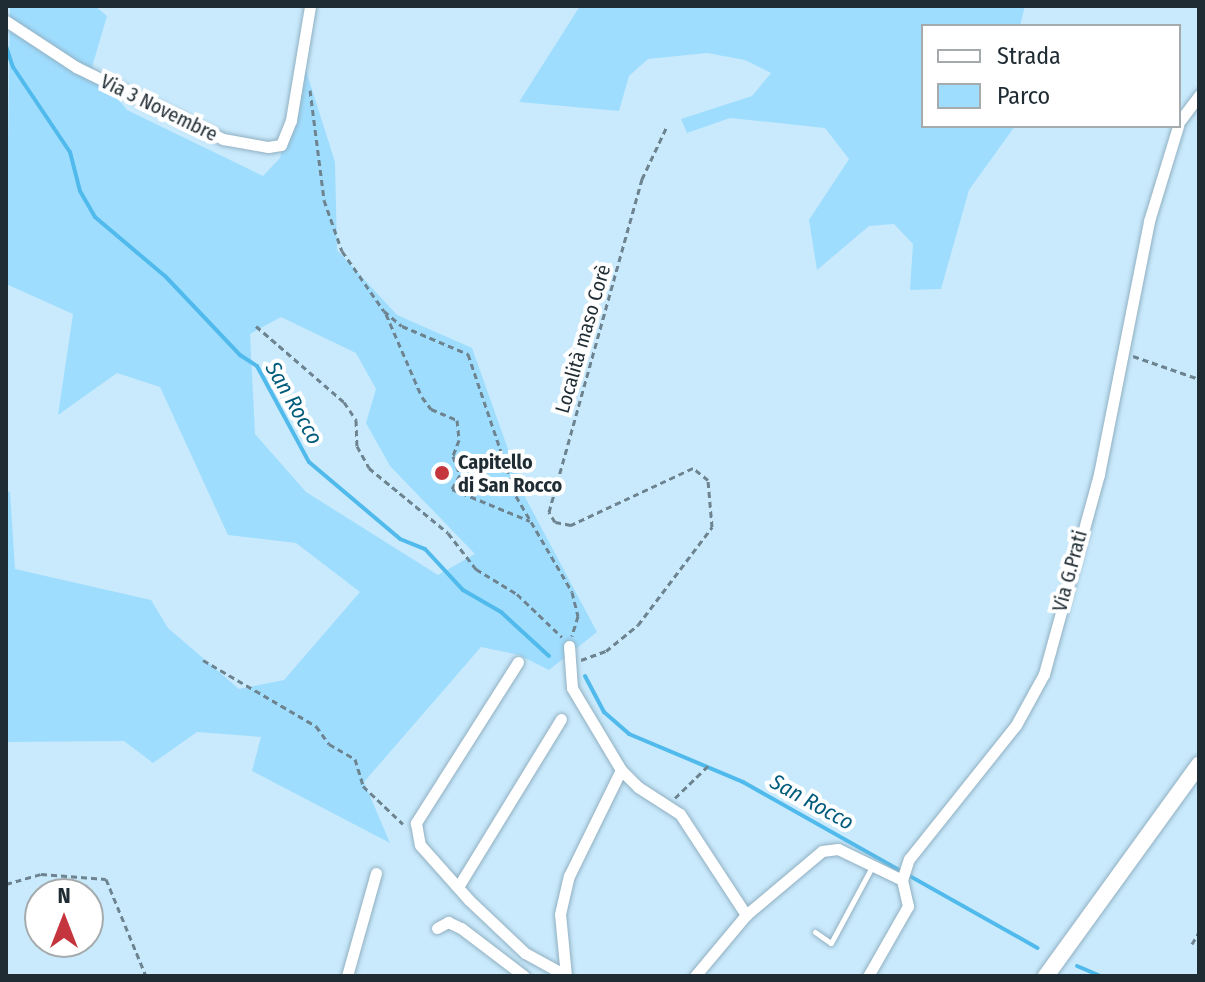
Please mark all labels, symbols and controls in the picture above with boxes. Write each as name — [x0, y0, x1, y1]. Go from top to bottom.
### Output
legend — [921, 24, 1181, 128]
text: Strada — [997, 42, 1061, 70]
street label: Via 3 Novembre — [97, 69, 221, 147]
text: Parco — [997, 82, 1050, 110]
street label: Località maso Corè — [550, 262, 616, 416]
water label: San Rocco — [260, 357, 328, 449]
place label: Capitello di San Rocco — [458, 450, 562, 497]
marker: Capitello di San Rocco — [433, 464, 451, 482]
street label: Via G.Prati — [1048, 528, 1092, 614]
water label: San Rocco — [766, 768, 858, 836]
north arrow — [24, 878, 104, 958]
text: N — [57, 882, 71, 909]

